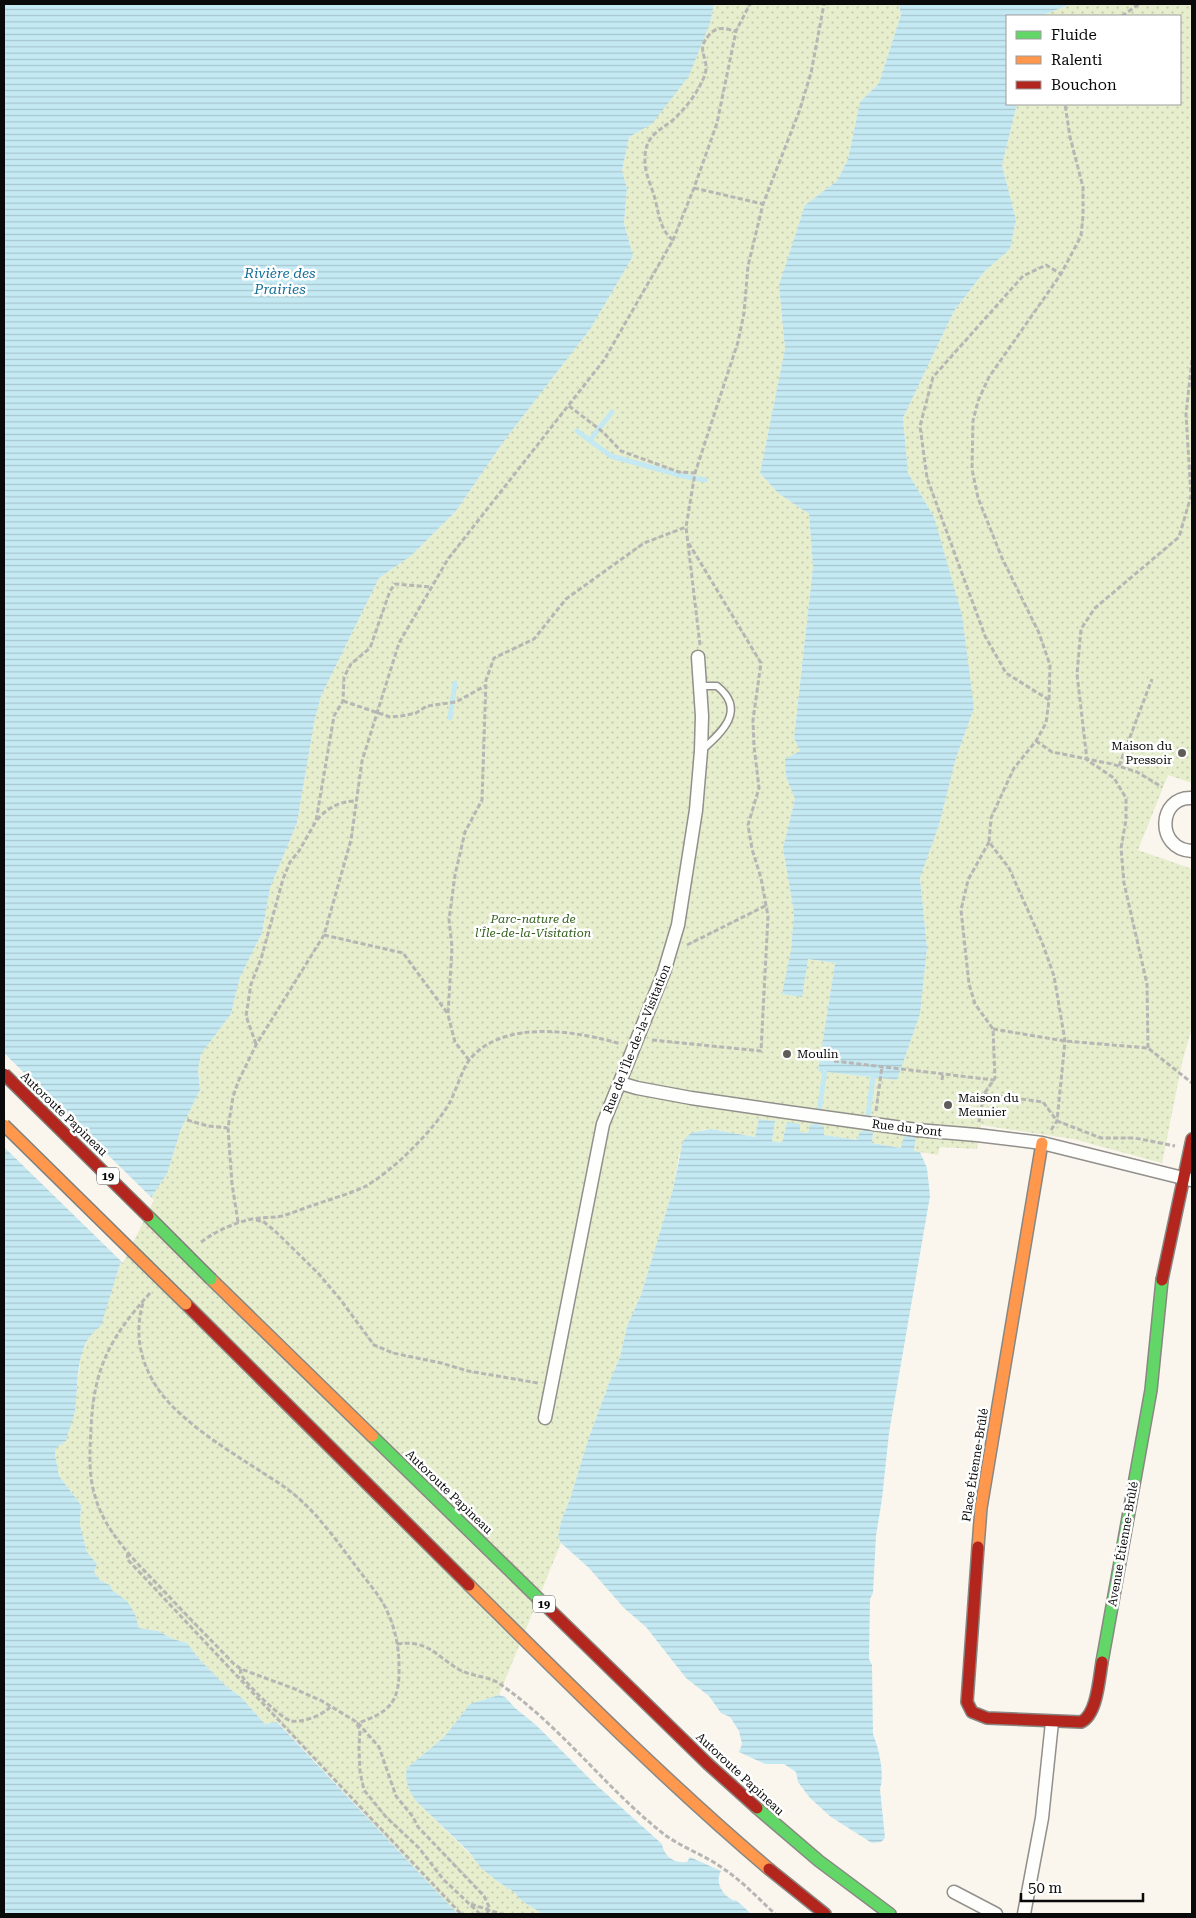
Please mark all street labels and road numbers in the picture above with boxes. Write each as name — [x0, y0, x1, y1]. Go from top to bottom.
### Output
street label: Rue de l'Île-de-la-Visitation — [601, 962, 674, 1116]
street label: Autoroute Papineau — [18, 1069, 111, 1159]
street label: Rue du Pont — [871, 1117, 943, 1139]
road number: 19 — [97, 1168, 119, 1184]
street label: Place Étienne-Brûlé — [959, 1407, 991, 1523]
street label: Autoroute Papineau — [403, 1447, 496, 1537]
street label: Avenue Étienne-Brûlé — [1105, 1480, 1141, 1608]
road number: 19 — [533, 1596, 555, 1612]
street label: Autoroute Papineau — [693, 1730, 787, 1819]

